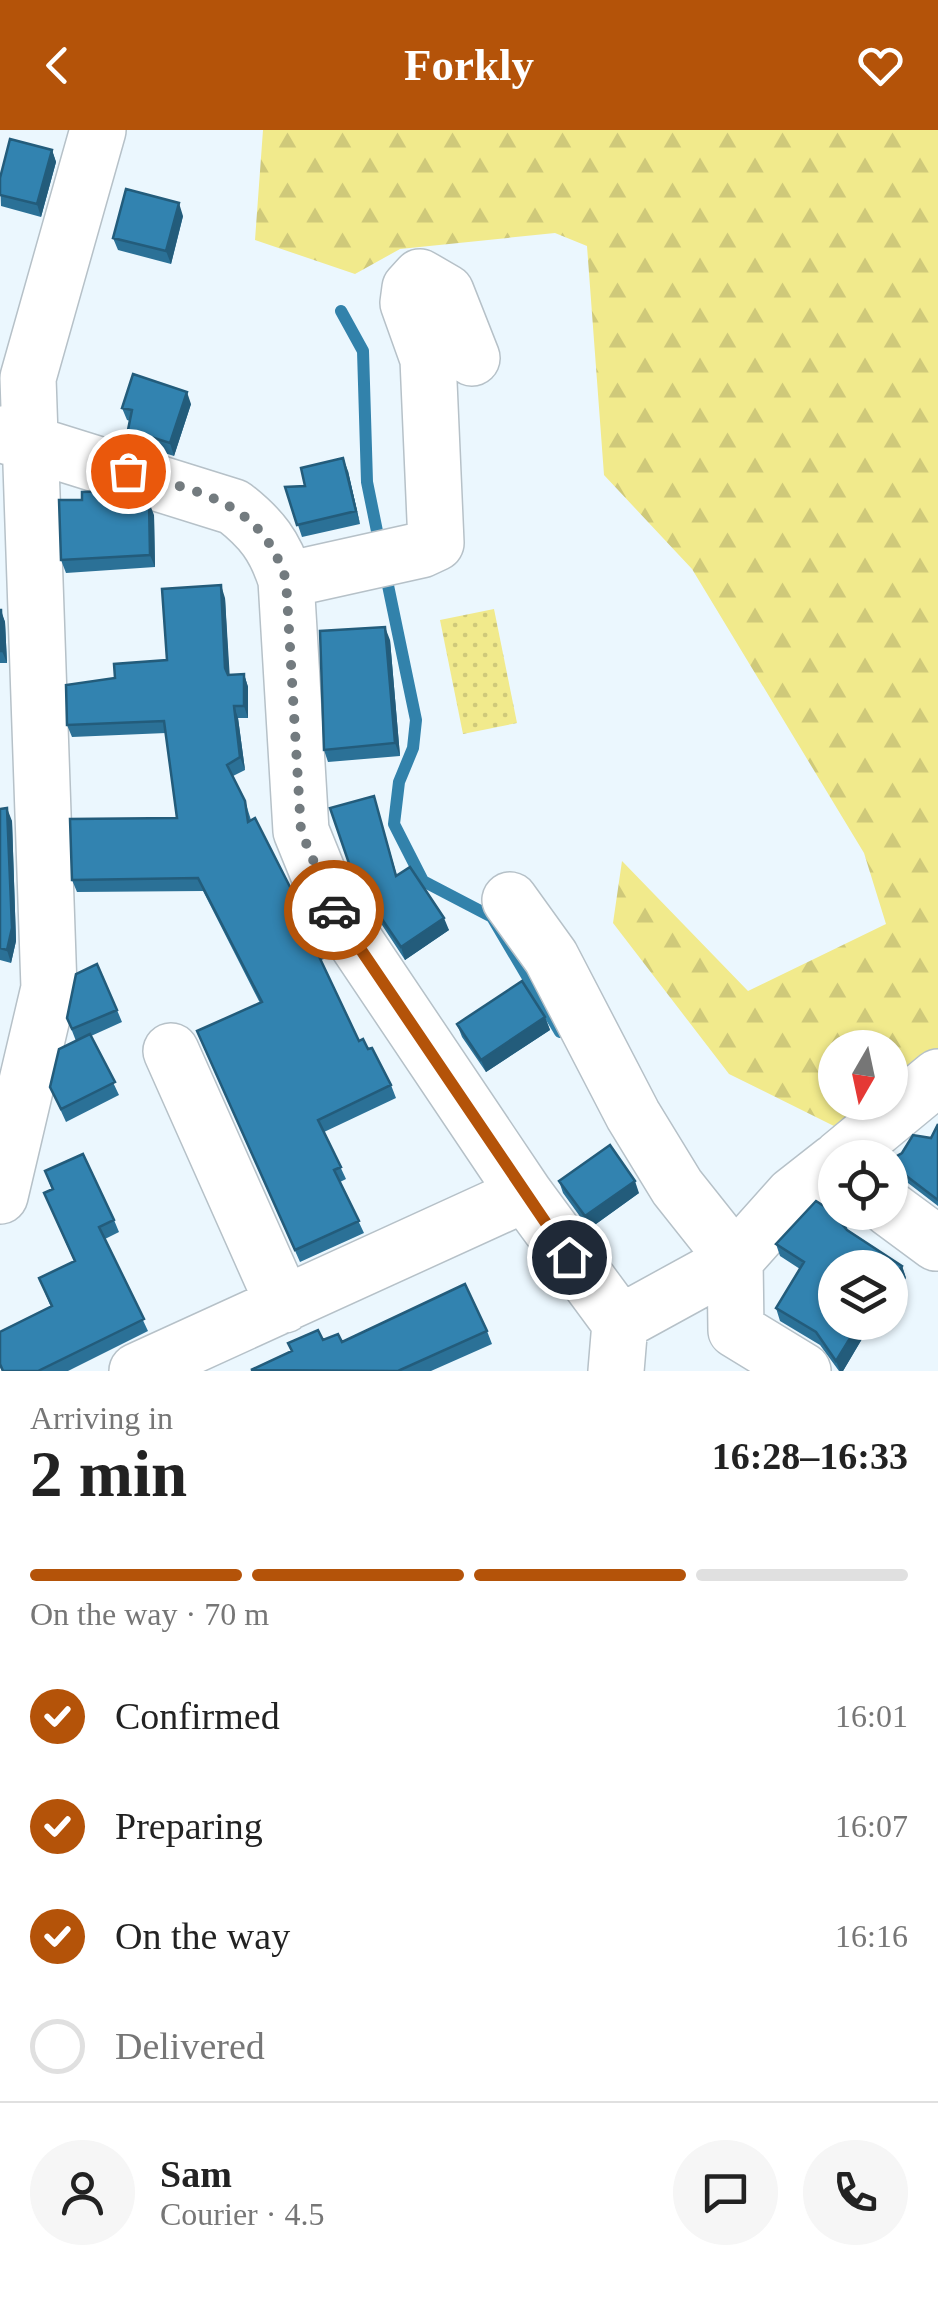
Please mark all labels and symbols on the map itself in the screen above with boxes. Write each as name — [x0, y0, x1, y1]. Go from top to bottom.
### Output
pin — [86, 429, 171, 514]
courier — [284, 860, 384, 960]
north arrow — [818, 1030, 908, 1120]
pin — [527, 1215, 612, 1300]

